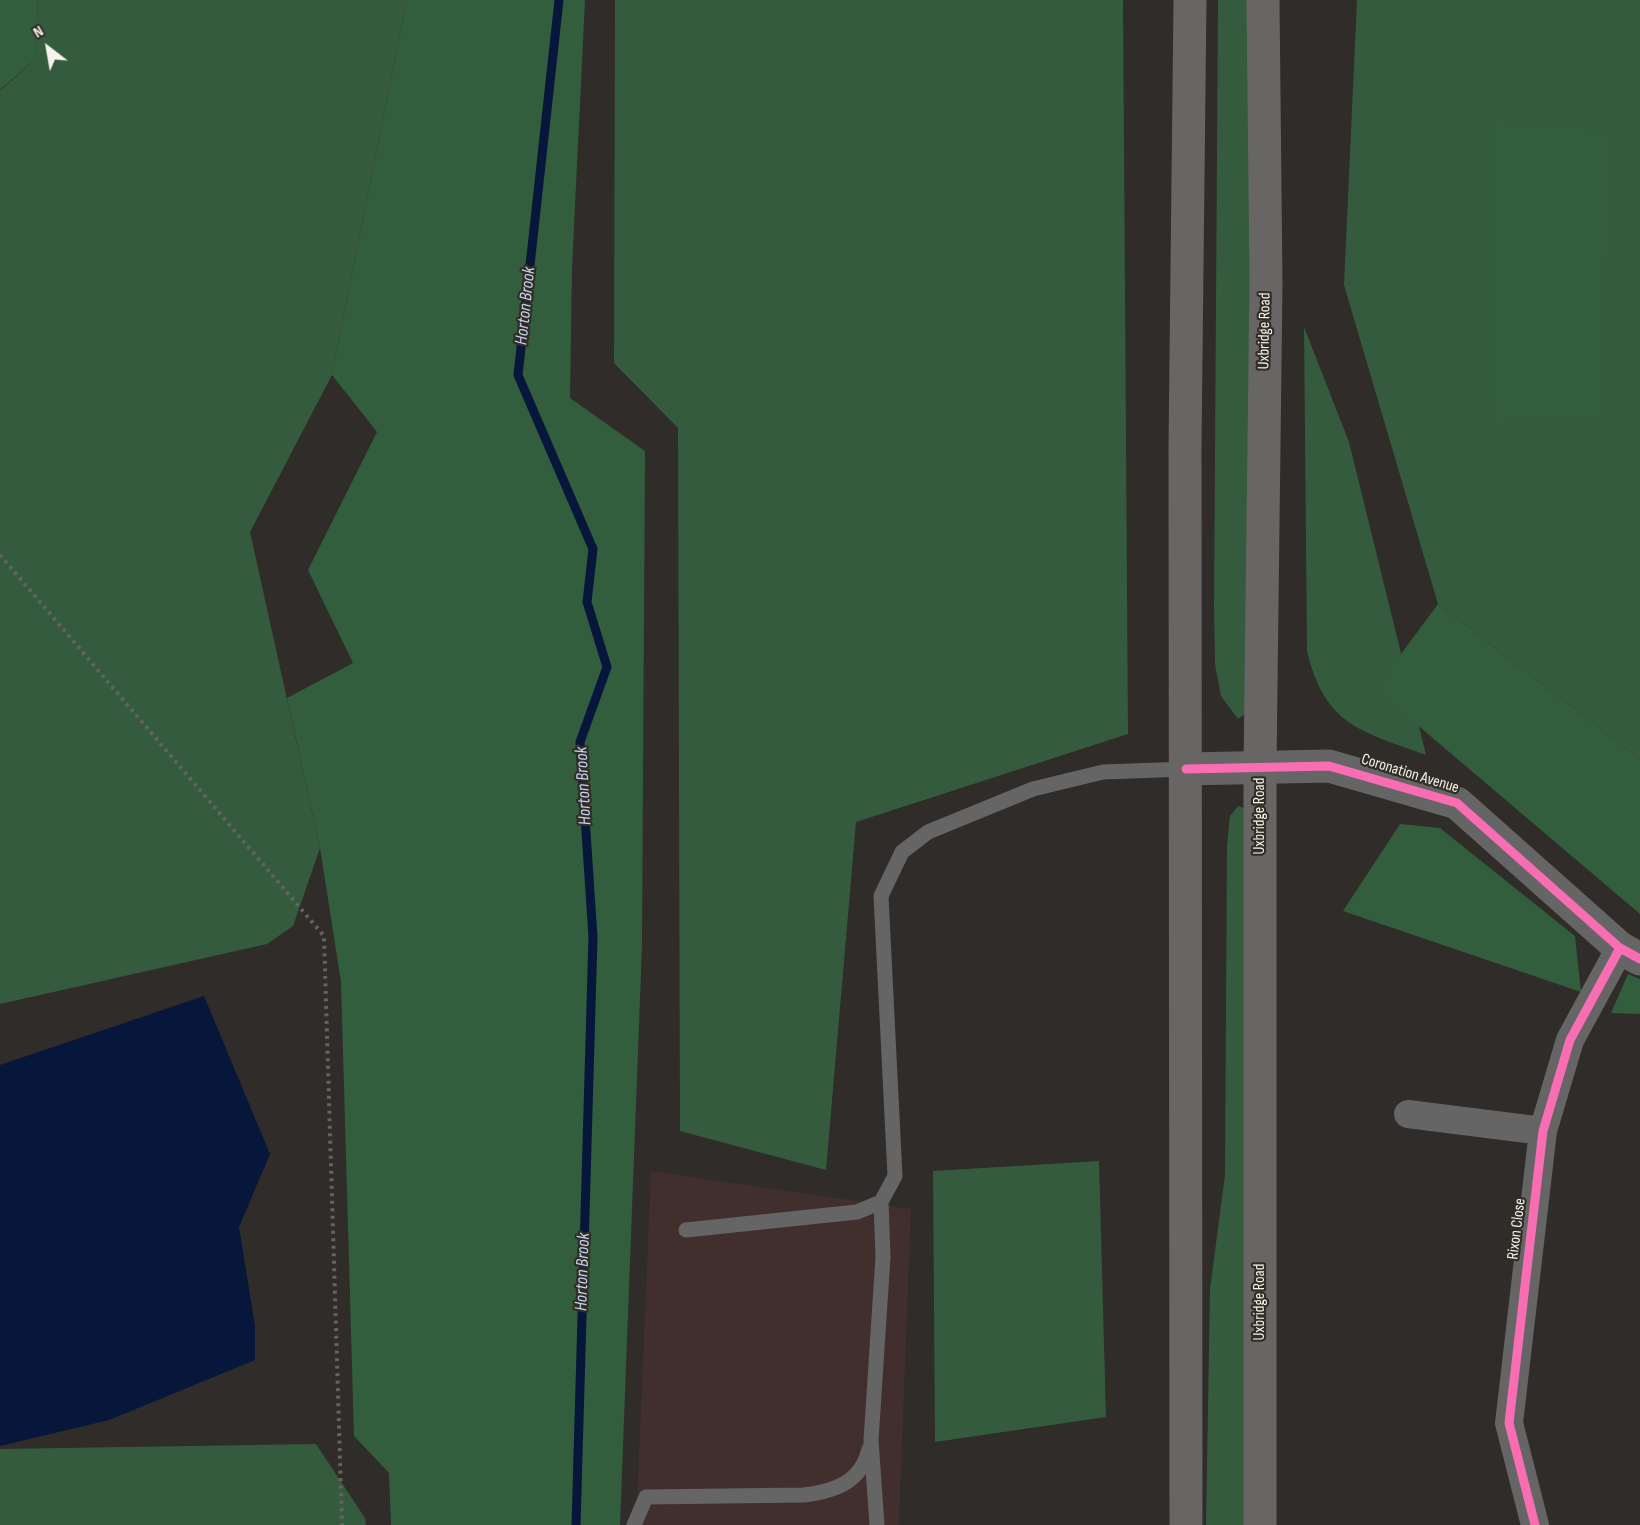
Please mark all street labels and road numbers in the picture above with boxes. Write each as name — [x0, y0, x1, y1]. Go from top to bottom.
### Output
street label: Uxbridge Road — [1255, 292, 1275, 370]
street label: Coronation Avenue — [1359, 750, 1461, 798]
street label: Uxbridge Road — [1250, 778, 1270, 854]
street label: Rixon Close — [1504, 1197, 1530, 1261]
street label: Uxbridge Road — [1250, 1264, 1270, 1340]

